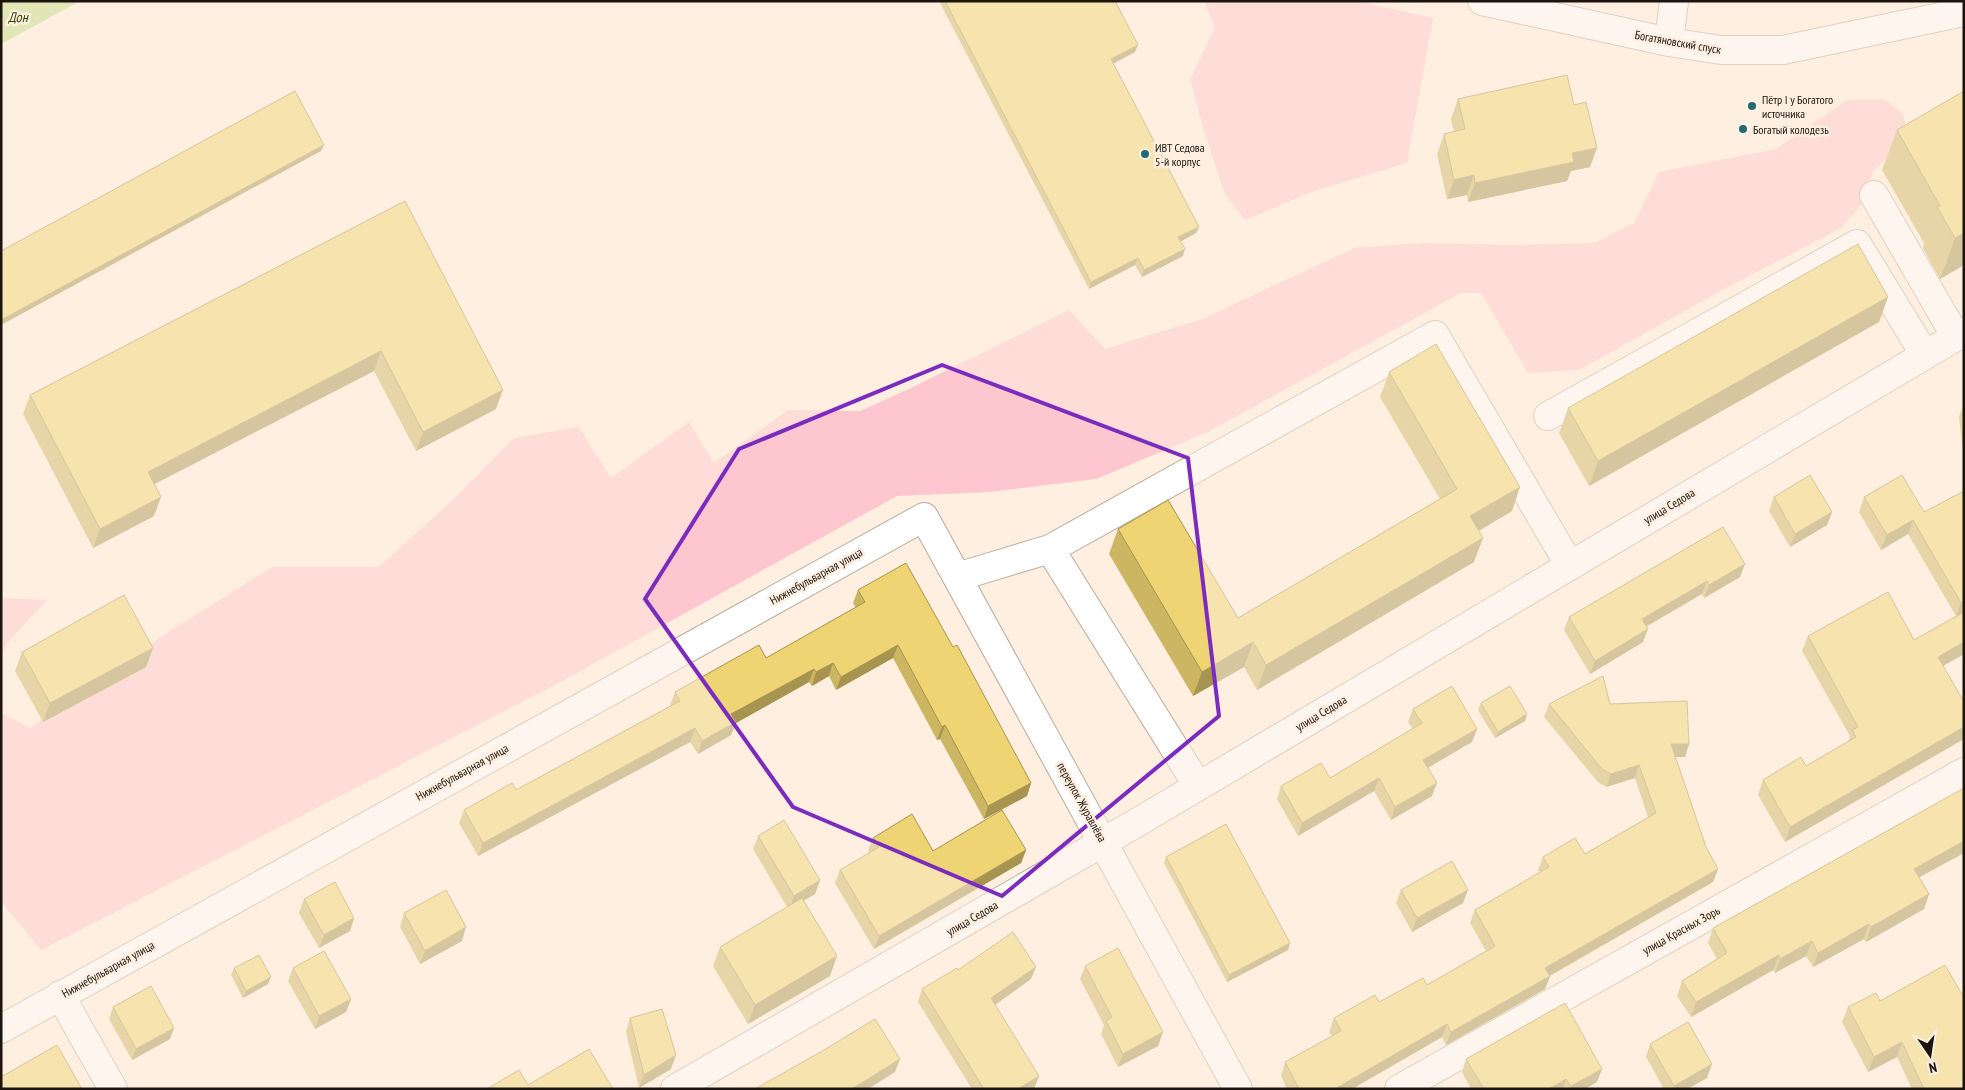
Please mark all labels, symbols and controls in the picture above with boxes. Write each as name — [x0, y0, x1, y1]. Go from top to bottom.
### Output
water label: Дон — [7, 8, 30, 26]
street label: Богатяновский спуск — [1634, 27, 1723, 57]
place label: Пётр I у Богатого источника — [1762, 92, 1833, 121]
marker: Пётр I у Богатого источника — [1746, 100, 1758, 112]
place label: Богатый колодезь — [1753, 122, 1829, 137]
marker: Богатый колодезь — [1737, 123, 1749, 135]
place label: ИВТ Седова 5-й корпус — [1155, 140, 1205, 169]
marker: ИВТ Седова 5-й корпус — [1139, 148, 1151, 160]
street label: улица Седова — [1641, 485, 1698, 527]
street label: Нижнебульварная улица — [767, 544, 865, 608]
street label: улица Седова — [1293, 692, 1350, 734]
street label: Нижнебульварная улица — [413, 740, 511, 804]
street label: переулок Журавлёва — [1054, 760, 1110, 844]
street label: улица Седова — [943, 897, 1001, 939]
street label: улица Красных Зорь — [1640, 902, 1723, 958]
street label: Нижнебульварная улица — [59, 937, 157, 1001]
north arrow — [1905, 1030, 1955, 1080]
text: N — [1927, 1058, 1939, 1077]

